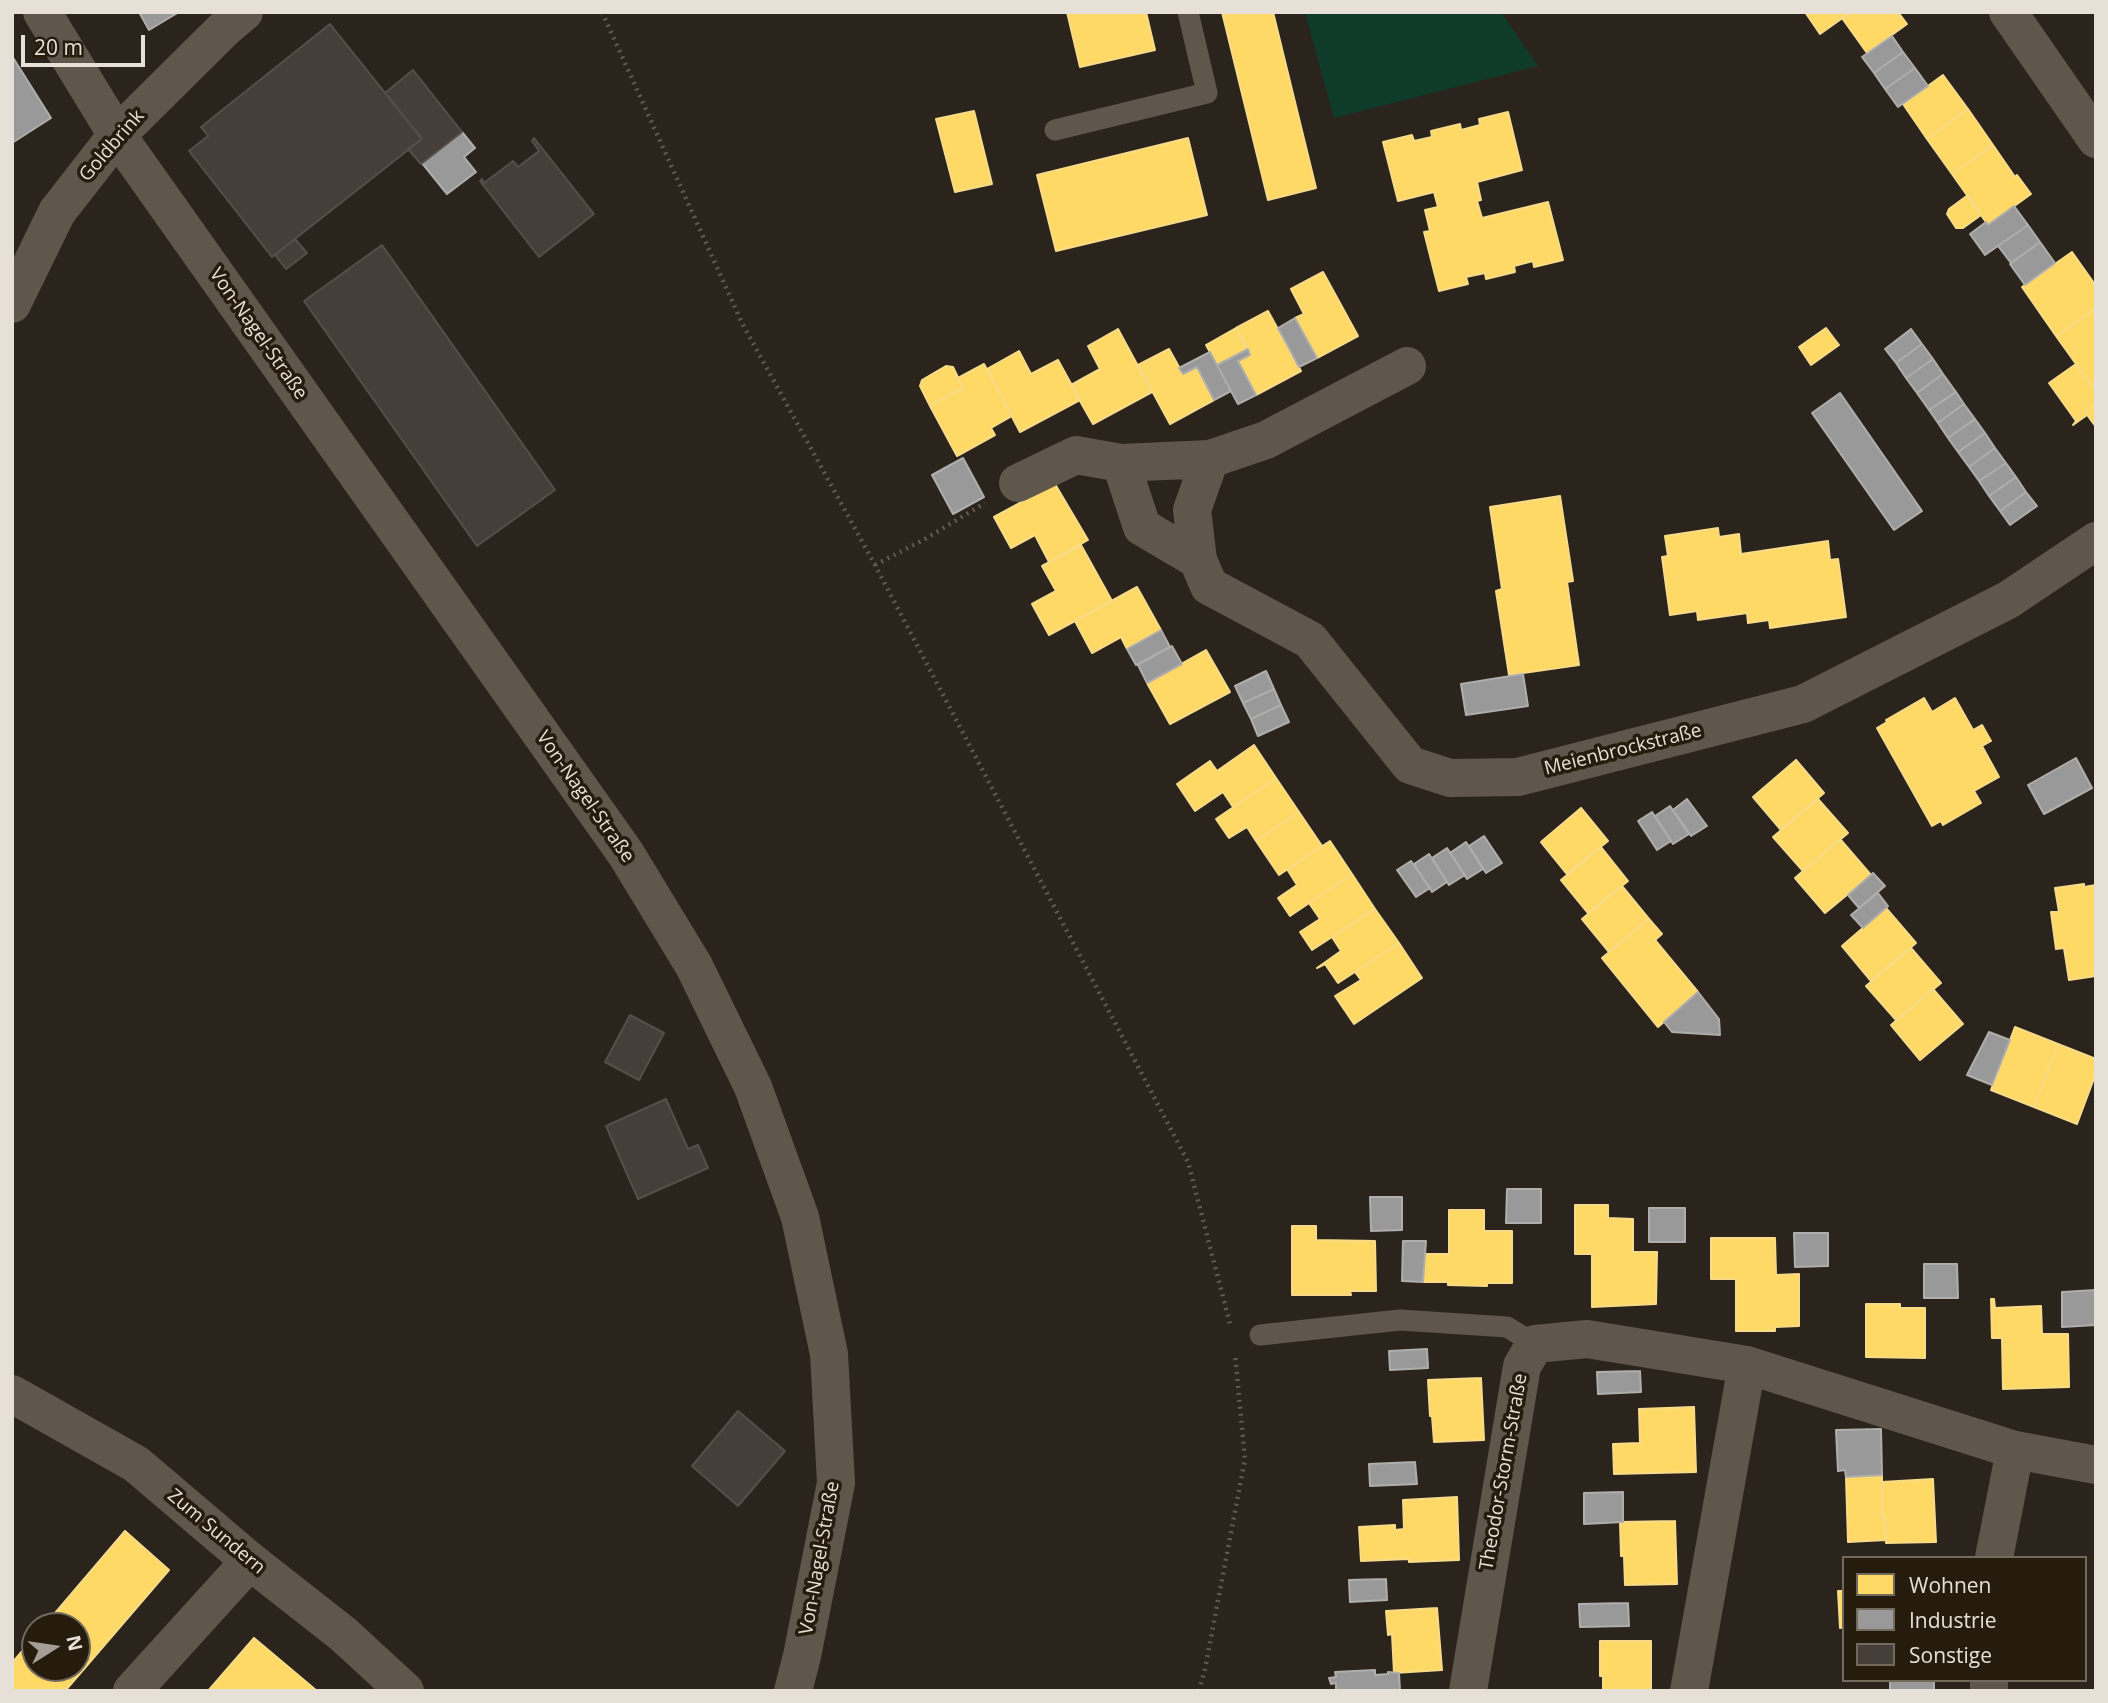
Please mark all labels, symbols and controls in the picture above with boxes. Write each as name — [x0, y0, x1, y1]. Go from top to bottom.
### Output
scale bar — [24, 21, 149, 65]
text: 20 m — [34, 33, 83, 61]
street label: Goldbrink — [75, 106, 149, 186]
street label: Von-Nagel-Straße — [204, 264, 312, 404]
street label: Meienbrockstraße — [1542, 719, 1704, 781]
street label: Von-Nagel-Straße — [531, 727, 639, 867]
street label: Theodor-Storm-Straße — [1475, 1372, 1533, 1572]
street label: Von-Nagel-Straße — [795, 1480, 845, 1636]
street label: Zum Sundern — [163, 1485, 269, 1579]
legend — [1842, 1556, 2087, 1682]
text: Wohnen — [1909, 1571, 1991, 1599]
text: Industrie — [1909, 1606, 1997, 1634]
north arrow — [21, 1612, 91, 1682]
text: N — [60, 1633, 89, 1653]
text: Sonstige — [1909, 1641, 1992, 1669]

